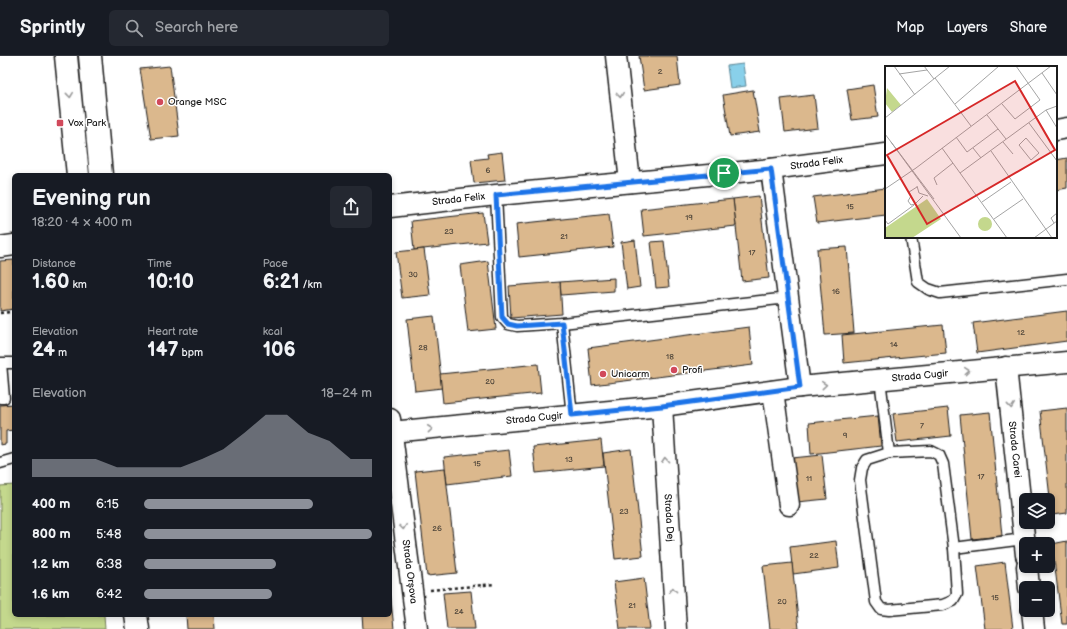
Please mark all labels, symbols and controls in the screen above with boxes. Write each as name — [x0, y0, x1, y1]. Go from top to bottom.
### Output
search box — [109, 10, 389, 46]
text: Sprintly — [20, 16, 85, 39]
icon: search — [123, 17, 145, 39]
text: Search here — [155, 18, 238, 37]
text: Map — [896, 19, 924, 36]
text: Layers — [946, 19, 988, 36]
text: Share — [1010, 19, 1047, 36]
inset map — [885, 66, 1057, 238]
house number: 2 — [658, 67, 663, 76]
one-way arrow — [65, 92, 74, 98]
one-way arrow — [615, 92, 624, 98]
place label: Orange MSC — [168, 96, 227, 108]
marker: Orange MSC — [155, 97, 165, 107]
place label: Vox Park — [68, 117, 106, 129]
marker: Vox Park — [55, 118, 65, 128]
street label: Strada Felix — [790, 154, 844, 172]
pin — [707, 156, 741, 190]
icon: arrive — [713, 162, 735, 184]
house number: 6 — [486, 166, 491, 175]
text: Evening run — [32, 185, 151, 212]
button: share — [330, 186, 372, 228]
street label: Strada Felix — [431, 190, 486, 208]
house number: 15 — [846, 202, 854, 211]
house number: 19 — [685, 213, 693, 222]
text: 18:20 · 4 × 400 m — [32, 214, 132, 230]
house number: 23 — [444, 227, 454, 236]
house number: 21 — [560, 232, 568, 241]
house number: 17 — [748, 248, 756, 257]
text: Distance — [32, 257, 76, 270]
text: Time — [147, 257, 172, 270]
text: Pace — [263, 257, 288, 270]
text: 1.60 — [32, 270, 69, 294]
text: 10:10 — [147, 270, 194, 294]
text: 6:21 — [263, 270, 300, 294]
house number: 30 — [408, 270, 418, 279]
text: km — [69, 278, 87, 291]
text: /km — [300, 278, 322, 291]
house number: 16 — [832, 287, 840, 296]
text: Elevation — [32, 325, 78, 338]
text: Heart rate — [147, 325, 198, 338]
text: kcal — [263, 325, 282, 338]
house number: 12 — [1017, 328, 1025, 337]
text: 24 — [32, 338, 55, 362]
text: 147 — [147, 338, 179, 362]
text: 106 — [263, 338, 296, 362]
house number: 14 — [890, 340, 898, 349]
house number: 28 — [418, 343, 428, 352]
text: m — [55, 346, 67, 359]
text: bpm — [179, 346, 203, 359]
house number: 18 — [666, 352, 674, 361]
place label: Profi — [682, 364, 702, 376]
marker: Profi — [669, 365, 679, 375]
street label: Strada Cugir — [891, 367, 949, 384]
one-way arrow — [964, 367, 970, 376]
place label: Unicarm — [611, 368, 649, 380]
marker: Unicarm — [598, 369, 608, 379]
house number: 20 — [485, 377, 495, 386]
one-way arrow — [821, 380, 827, 389]
text: Elevation — [32, 385, 86, 401]
text: 18–24 m — [321, 385, 372, 401]
one-way arrow — [1006, 403, 1015, 409]
street label: Strada Cugir — [506, 410, 564, 427]
house number: 7 — [920, 421, 924, 430]
street label: Strada Carei — [1006, 421, 1024, 478]
one-way arrow — [427, 424, 433, 433]
house number: 9 — [843, 431, 848, 440]
house number: 13 — [565, 455, 573, 464]
one-way arrow — [661, 457, 669, 463]
house number: 15 — [473, 459, 481, 468]
house number: 17 — [977, 472, 985, 481]
house number: 11 — [806, 474, 812, 483]
map controls — [1019, 493, 1055, 617]
button: layers — [1019, 493, 1055, 529]
street label: Strada Dej — [662, 494, 677, 542]
text: 400 m — [32, 496, 70, 512]
text: 6:15 — [96, 496, 119, 512]
house number: 23 — [619, 507, 629, 516]
one-way arrow — [398, 524, 407, 530]
house number: 26 — [432, 524, 442, 533]
text: 800 m — [32, 526, 71, 542]
text: 5:48 — [96, 526, 122, 542]
button: + — [1019, 537, 1055, 573]
street label: Strada Orșova — [400, 539, 420, 605]
house number: 22 — [809, 551, 819, 560]
text: 1.2 km — [32, 556, 70, 572]
text: 6:38 — [96, 556, 122, 572]
button: − — [1019, 581, 1055, 617]
text: 1.6 km — [32, 586, 70, 602]
text: 6:42 — [96, 586, 122, 602]
one-way arrow — [669, 587, 678, 593]
house number: 15 — [991, 593, 999, 602]
house number: 20 — [777, 597, 787, 606]
house number: 21 — [628, 601, 636, 610]
house number: 24 — [454, 607, 464, 616]

